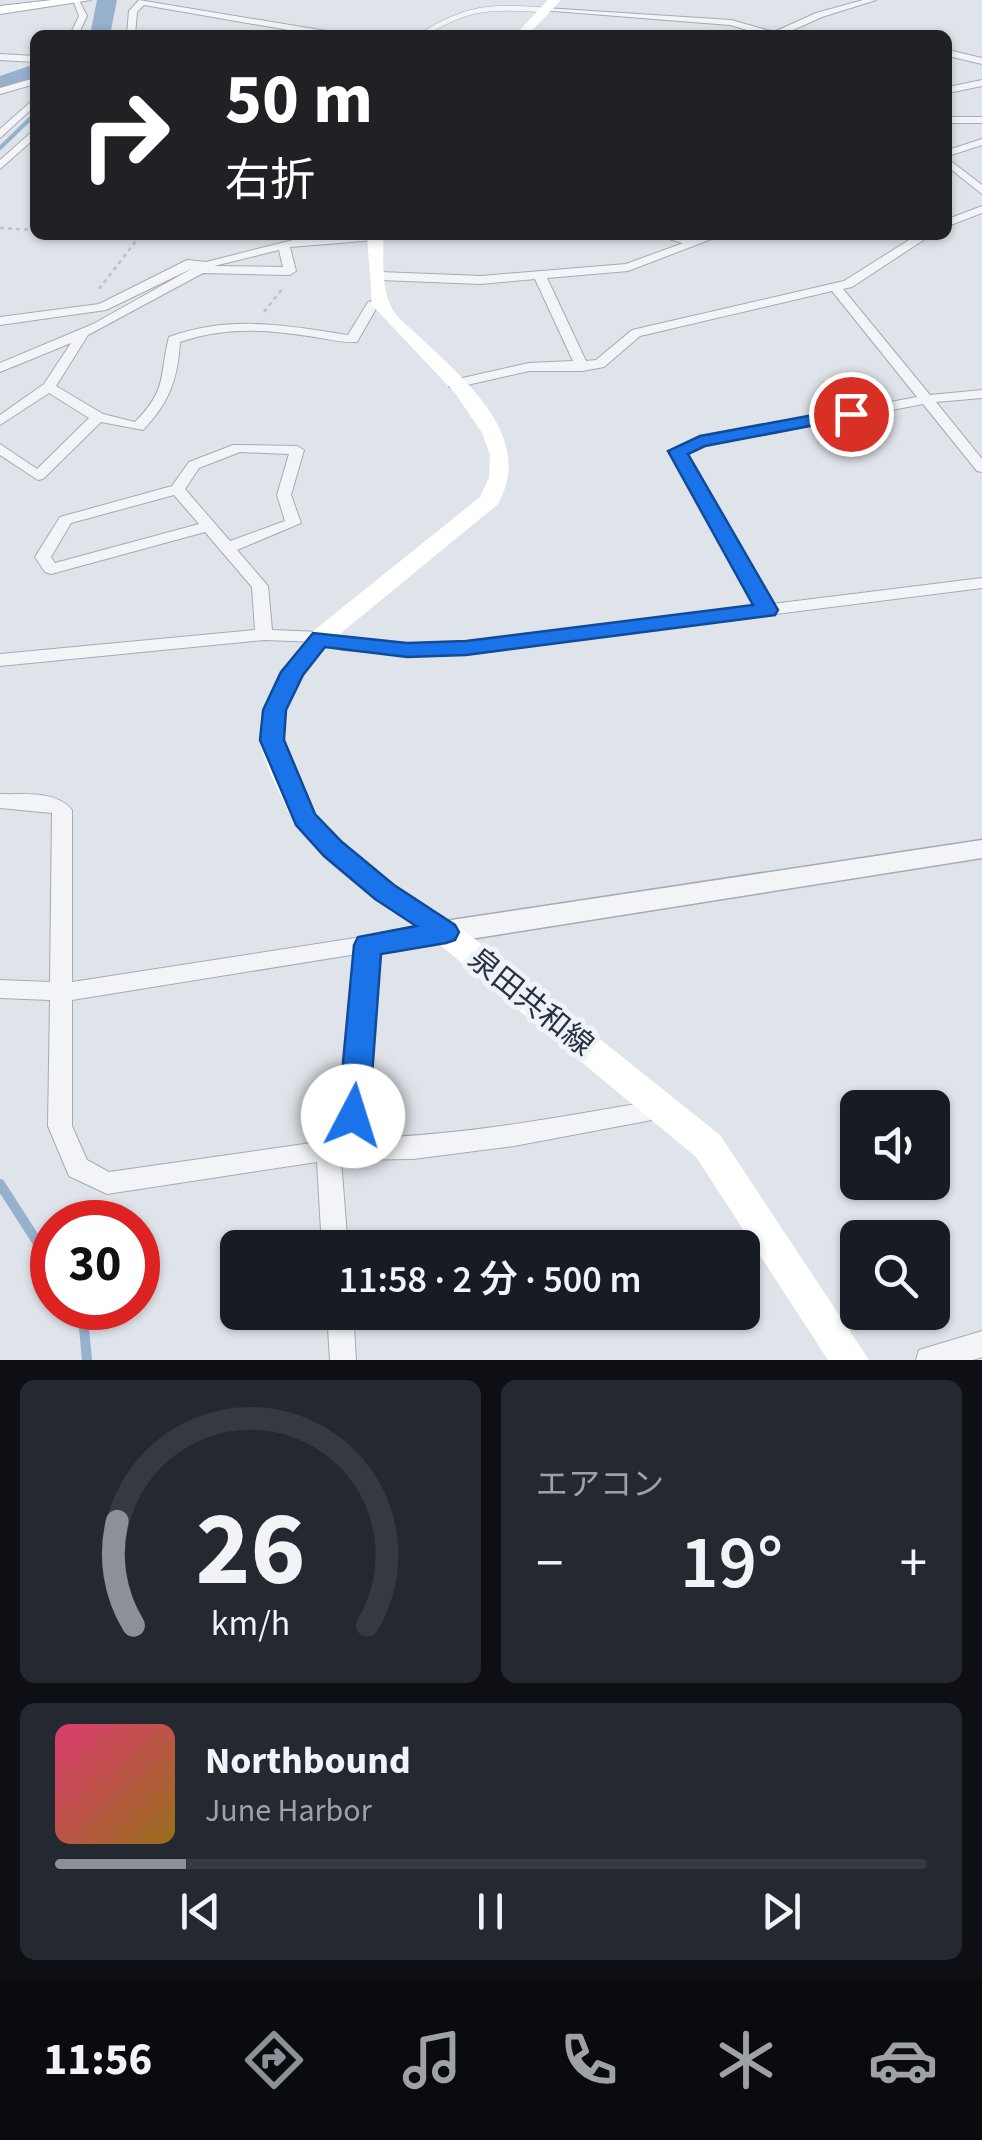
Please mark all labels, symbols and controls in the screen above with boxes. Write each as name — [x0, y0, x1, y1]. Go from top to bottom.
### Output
text: 50 m — [225, 50, 373, 150]
icon: right — [60, 70, 190, 200]
text: 右折 — [225, 149, 315, 213]
pin — [809, 372, 894, 457]
icon: arrive — [824, 387, 879, 442]
street label: 泉田共和線 — [459, 938, 603, 1066]
position arrow — [301, 1064, 405, 1168]
map controls — [840, 1090, 950, 1330]
button: sound — [840, 1090, 950, 1200]
speed limit sign: 30 — [30, 1200, 160, 1330]
button: search — [840, 1220, 950, 1330]
text: 11:58 · 2 分 · 500 m — [339, 1253, 641, 1307]
text: エアコン — [536, 1462, 664, 1508]
text: 26 — [196, 1477, 305, 1625]
text: 19° — [680, 1510, 783, 1617]
text: − — [536, 1525, 563, 1603]
text: + — [900, 1525, 927, 1603]
text: km/h — [211, 1598, 290, 1649]
text: Northbound — [205, 1734, 411, 1788]
text: June Harbor — [205, 1788, 372, 1834]
icon: previous — [173, 1884, 228, 1939]
icon: pause — [463, 1884, 518, 1939]
icon: next — [754, 1884, 809, 1939]
icon: directions — [239, 2025, 309, 2095]
icon: music — [397, 2025, 467, 2095]
icon: phone — [554, 2025, 624, 2095]
icon: climate — [711, 2025, 781, 2095]
icon: car — [868, 2025, 938, 2095]
text: 11:56 — [44, 2028, 152, 2092]

